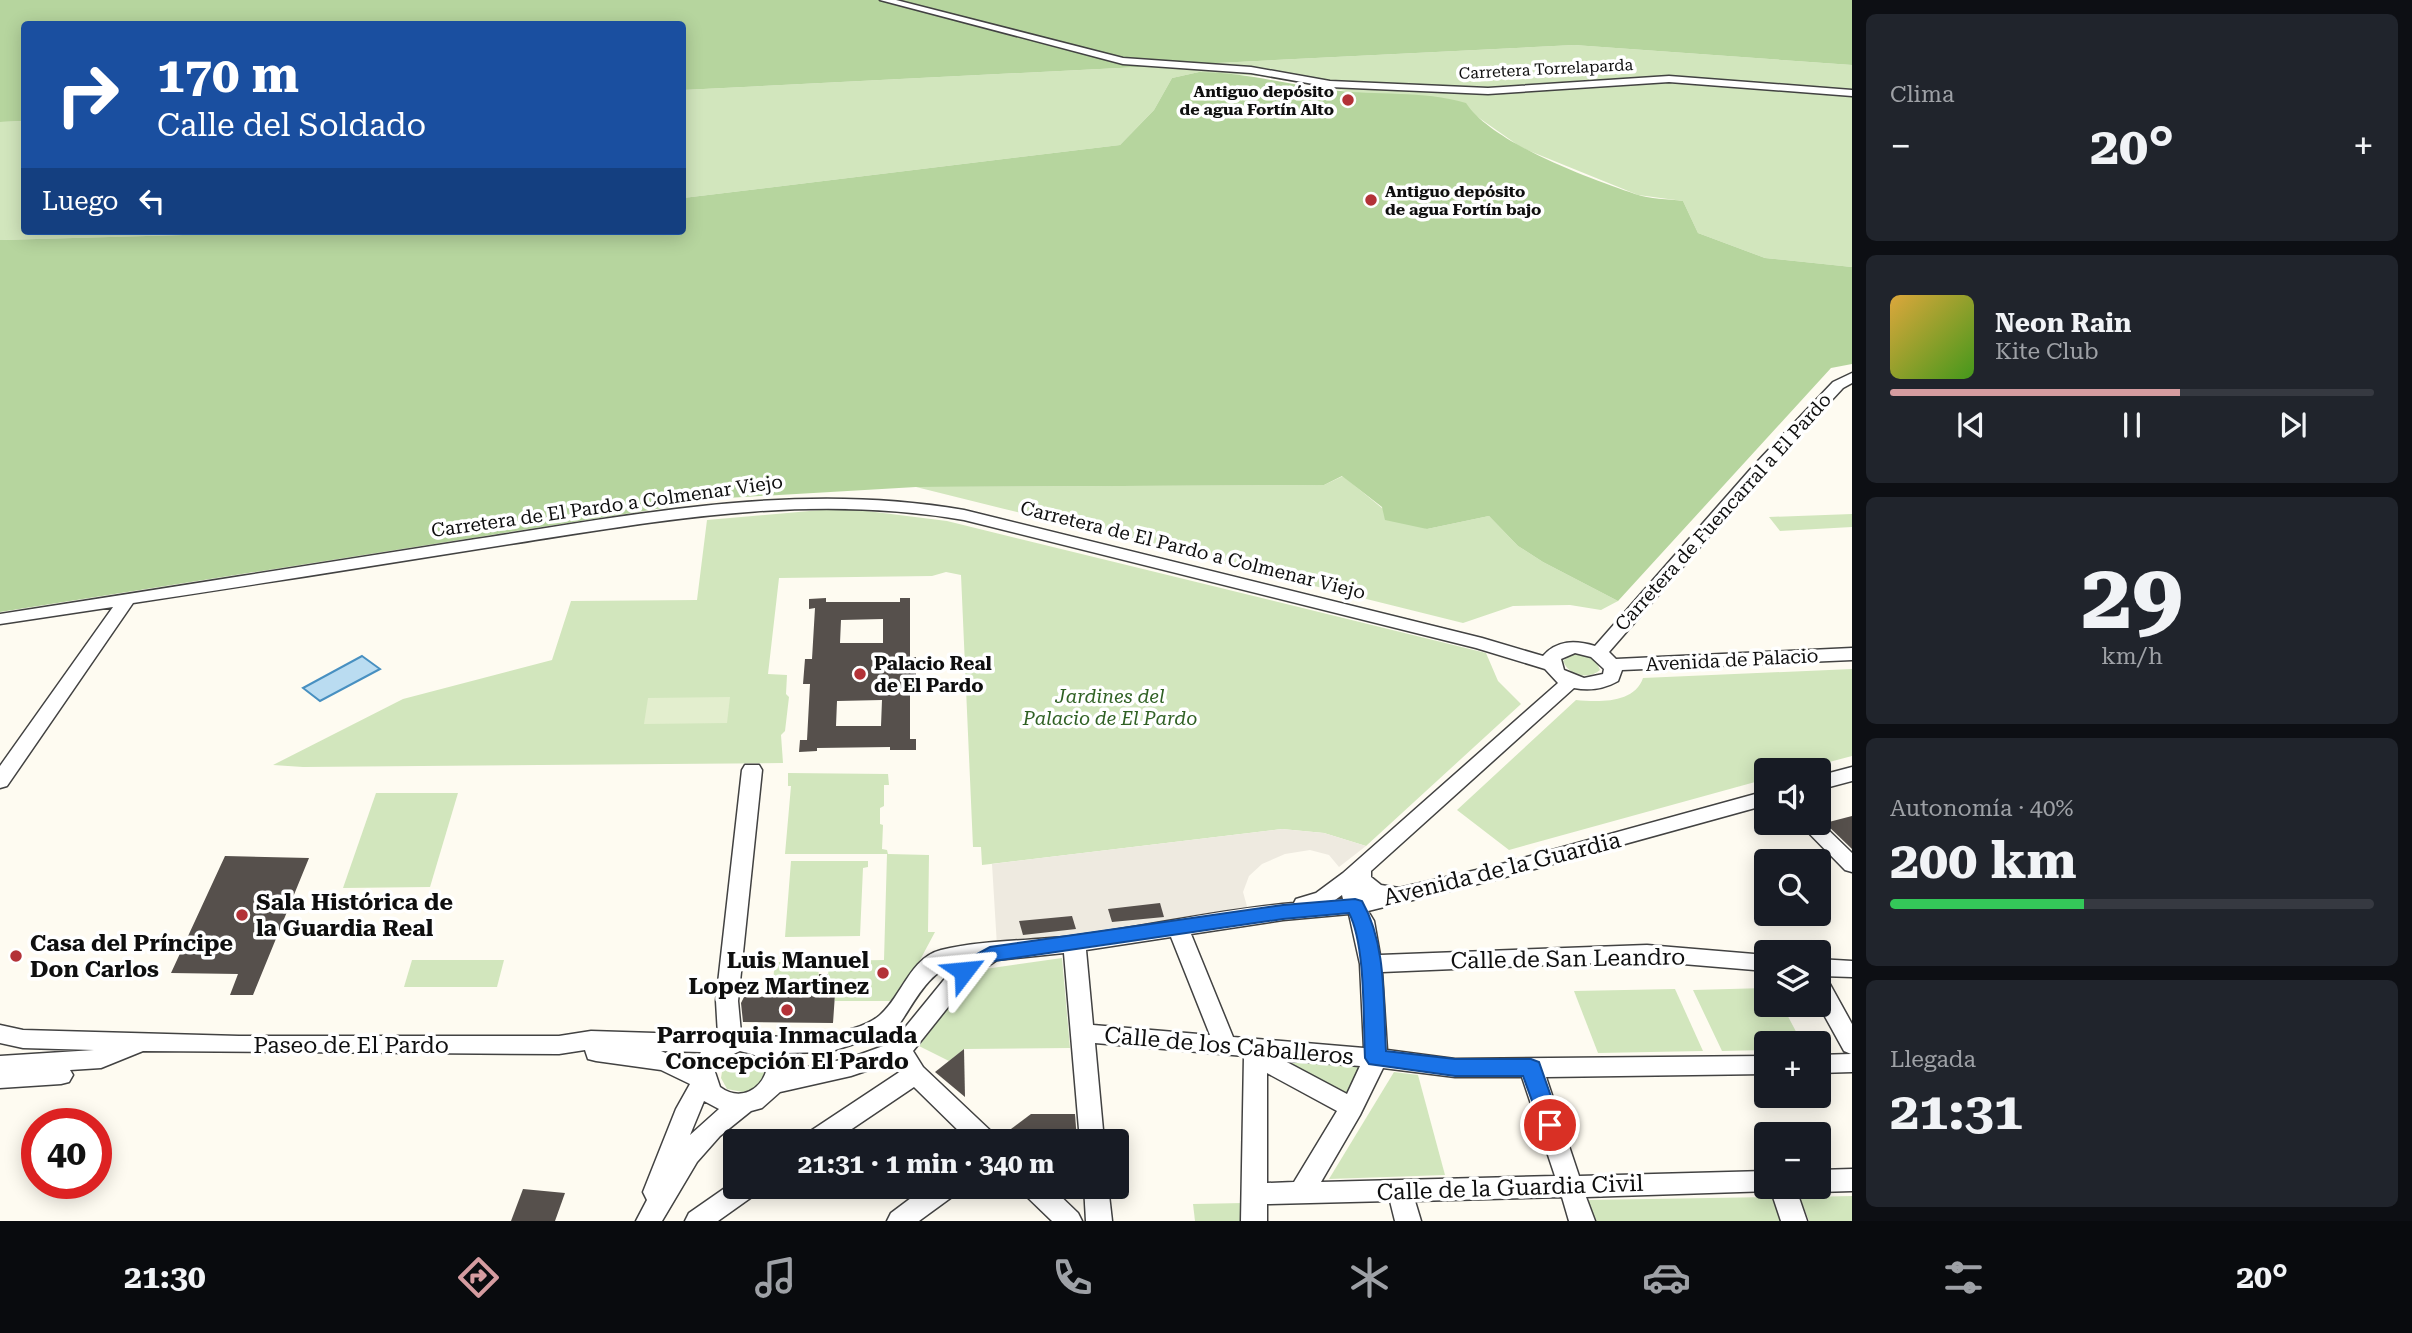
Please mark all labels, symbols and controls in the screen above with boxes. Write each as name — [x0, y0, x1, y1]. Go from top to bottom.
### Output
text: 170 m — [157, 47, 299, 104]
icon: right — [42, 49, 133, 140]
street label: Carretera Torrelaparda — [1458, 55, 1634, 83]
text: Clima — [1890, 81, 1954, 108]
place label: Antiguo depósito de agua Fortín Alto — [1179, 82, 1334, 119]
marker: Antiguo depósito de agua Fortín Alto — [1340, 92, 1356, 108]
text: Calle del Soldado — [157, 106, 426, 144]
text: 20° — [2090, 116, 2174, 177]
text: − — [1890, 124, 1911, 168]
text: + — [2353, 124, 2374, 168]
icon: left — [133, 182, 171, 220]
place label: Antiguo depósito de agua Fortín bajo — [1385, 182, 1541, 219]
text: Luego — [42, 186, 119, 216]
marker: Antiguo depósito de agua Fortín bajo — [1363, 192, 1379, 208]
text: Neon Rain — [1995, 308, 2131, 338]
text: Kite Club — [1995, 338, 2099, 365]
street label: Carretera de Fuencarral a El Pardo — [1610, 388, 1836, 636]
icon: previous — [1952, 406, 1990, 444]
icon: pause — [2113, 406, 2151, 444]
icon: next — [2274, 406, 2312, 444]
street label: Carretera de El Pardo a Colmenar Viejo — [430, 470, 784, 542]
street label: Carretera de El Pardo a Colmenar Viejo — [1018, 496, 1368, 604]
text: 29 — [2081, 544, 2183, 650]
text: km/h — [2101, 643, 2163, 670]
street label: Avenida de Palacio — [1645, 644, 1819, 676]
place label: Palacio Real de El Pardo — [874, 652, 992, 697]
marker: Palacio Real de El Pardo — [852, 666, 868, 682]
park label: Jardines del Palacio de El Pardo — [1022, 685, 1197, 730]
map controls — [1754, 758, 1831, 1199]
button: sound — [1754, 758, 1831, 835]
text: Autonomía · 40% — [1890, 795, 2074, 822]
street label: Avenida de la Guardia — [1380, 826, 1624, 912]
text: 200 km — [1890, 830, 2077, 891]
button: search — [1754, 849, 1831, 926]
place label: Sala Histórica de la Guardia Real — [256, 889, 453, 942]
marker: Sala Histórica de la Guardia Real — [234, 907, 250, 923]
place label: Casa del Príncipe Don Carlos — [30, 930, 233, 983]
position arrow — [927, 934, 1001, 1008]
button: layers — [1754, 940, 1831, 1017]
street label: Calle de San Leandro — [1450, 943, 1686, 975]
place label: Luis Manuel Lopez Martinez — [688, 947, 869, 1000]
marker: Casa del Príncipe Don Carlos — [8, 948, 24, 964]
marker: Luis Manuel Lopez Martinez — [875, 965, 891, 981]
marker: Parroquia Inmaculada Concepción El Pardo — [779, 1002, 795, 1018]
place label: Parroquia Inmaculada Concepción El Pardo — [657, 1022, 918, 1075]
street label: Calle de los Caballeros — [1103, 1022, 1355, 1070]
button: + — [1754, 1031, 1831, 1108]
street label: Paseo de El Pardo — [253, 1032, 449, 1059]
text: Llegada — [1890, 1046, 1976, 1073]
text: 21:31 — [1890, 1081, 2023, 1142]
pin — [1520, 1095, 1580, 1155]
icon: arrive — [1531, 1106, 1569, 1144]
speed limit sign: 40 — [21, 1108, 112, 1199]
button: − — [1754, 1122, 1831, 1199]
text: 21:31 · 1 min · 340 m — [798, 1149, 1054, 1179]
street label: Calle de la Guardia Civil — [1376, 1170, 1644, 1206]
icon: directions — [454, 1253, 503, 1302]
icon: music — [751, 1253, 800, 1302]
icon: phone — [1048, 1253, 1097, 1302]
icon: climate — [1345, 1253, 1394, 1302]
icon: car — [1642, 1253, 1691, 1302]
icon: filters — [1939, 1253, 1988, 1302]
text: 21:30 — [124, 1258, 206, 1296]
text: 20° — [2236, 1258, 2288, 1296]

